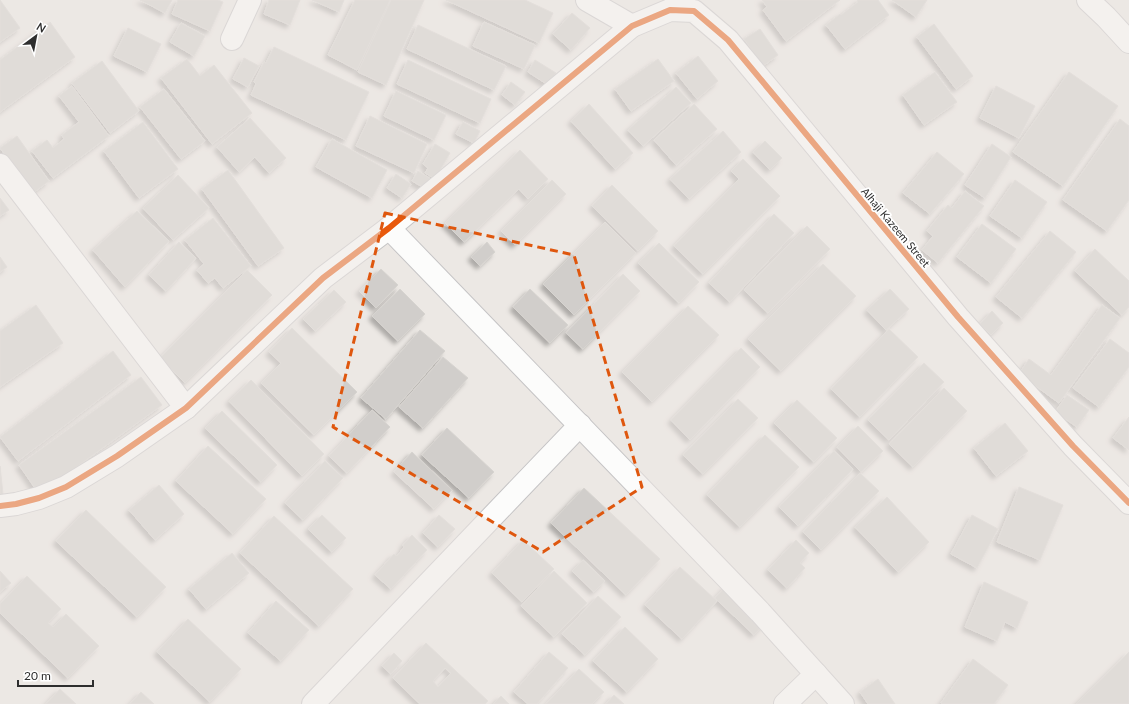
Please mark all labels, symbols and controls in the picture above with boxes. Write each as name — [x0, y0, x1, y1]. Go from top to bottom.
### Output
north arrow — [16, 16, 56, 56]
text: N — [35, 19, 49, 35]
street label: Alhaji Kazeem Street — [859, 185, 933, 269]
scale bar — [18, 662, 93, 688]
text: 20 m — [24, 668, 51, 683]

